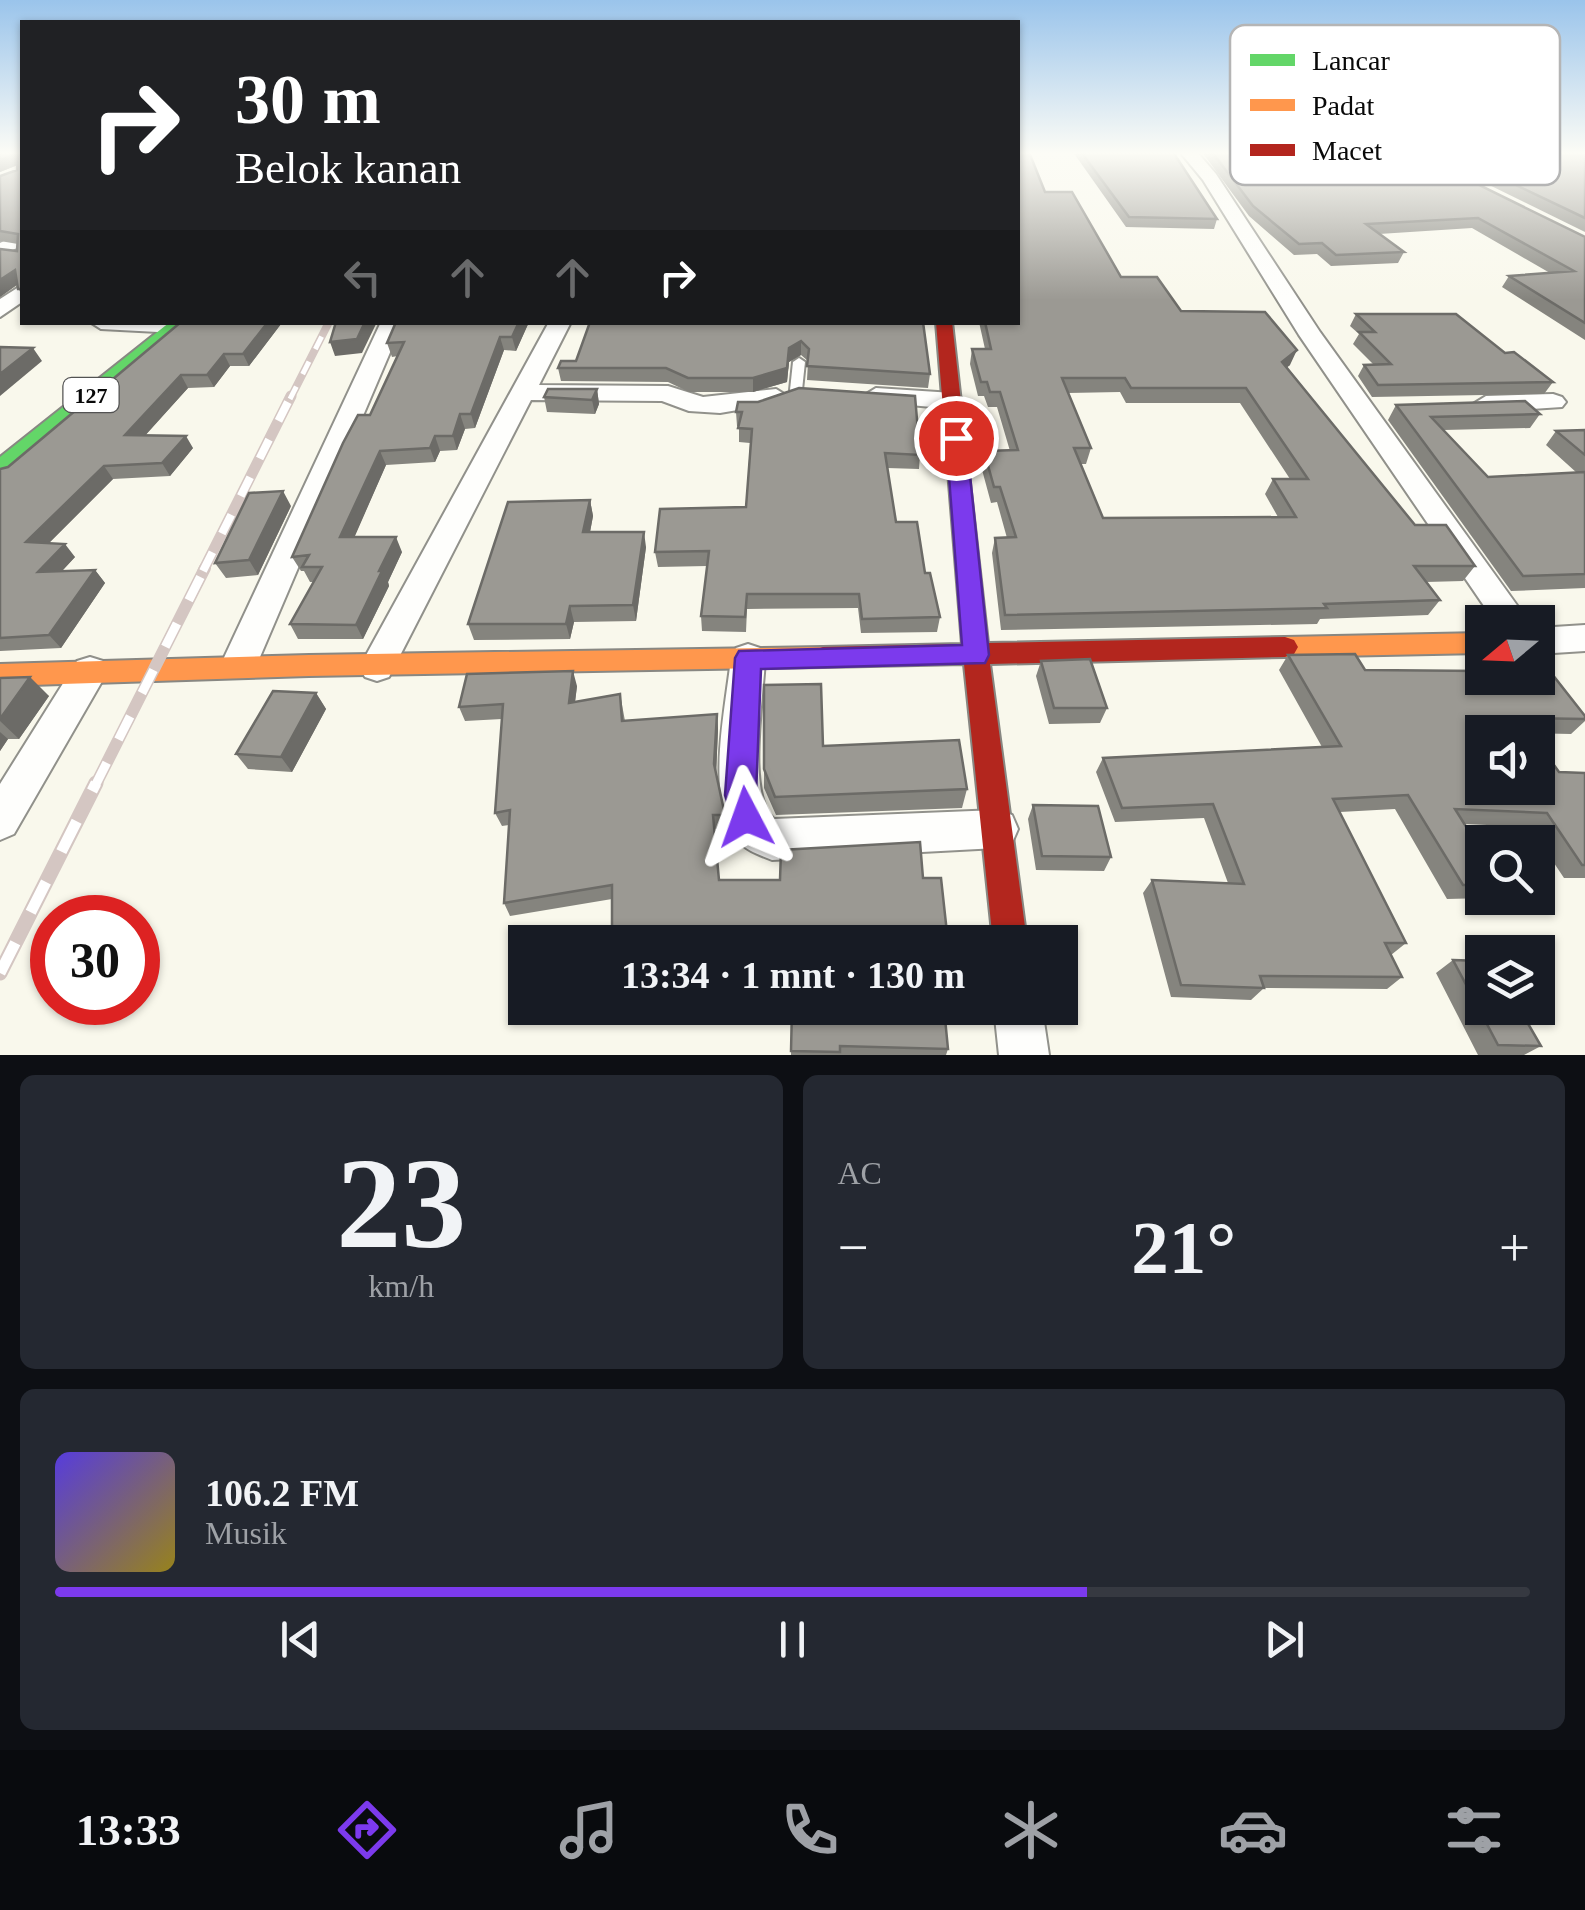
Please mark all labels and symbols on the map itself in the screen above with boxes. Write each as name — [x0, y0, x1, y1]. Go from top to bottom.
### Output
legend — [1230, 25, 1560, 185]
text: Lancar — [1312, 45, 1390, 76]
text: Padat — [1312, 90, 1374, 121]
text: Macet — [1312, 135, 1382, 166]
road number: 127 — [64, 378, 118, 412]
pin — [914, 396, 999, 481]
north arrow — [1465, 605, 1555, 695]
position arrow — [694, 765, 798, 869]
speed limit sign: 30 — [30, 895, 160, 1025]

